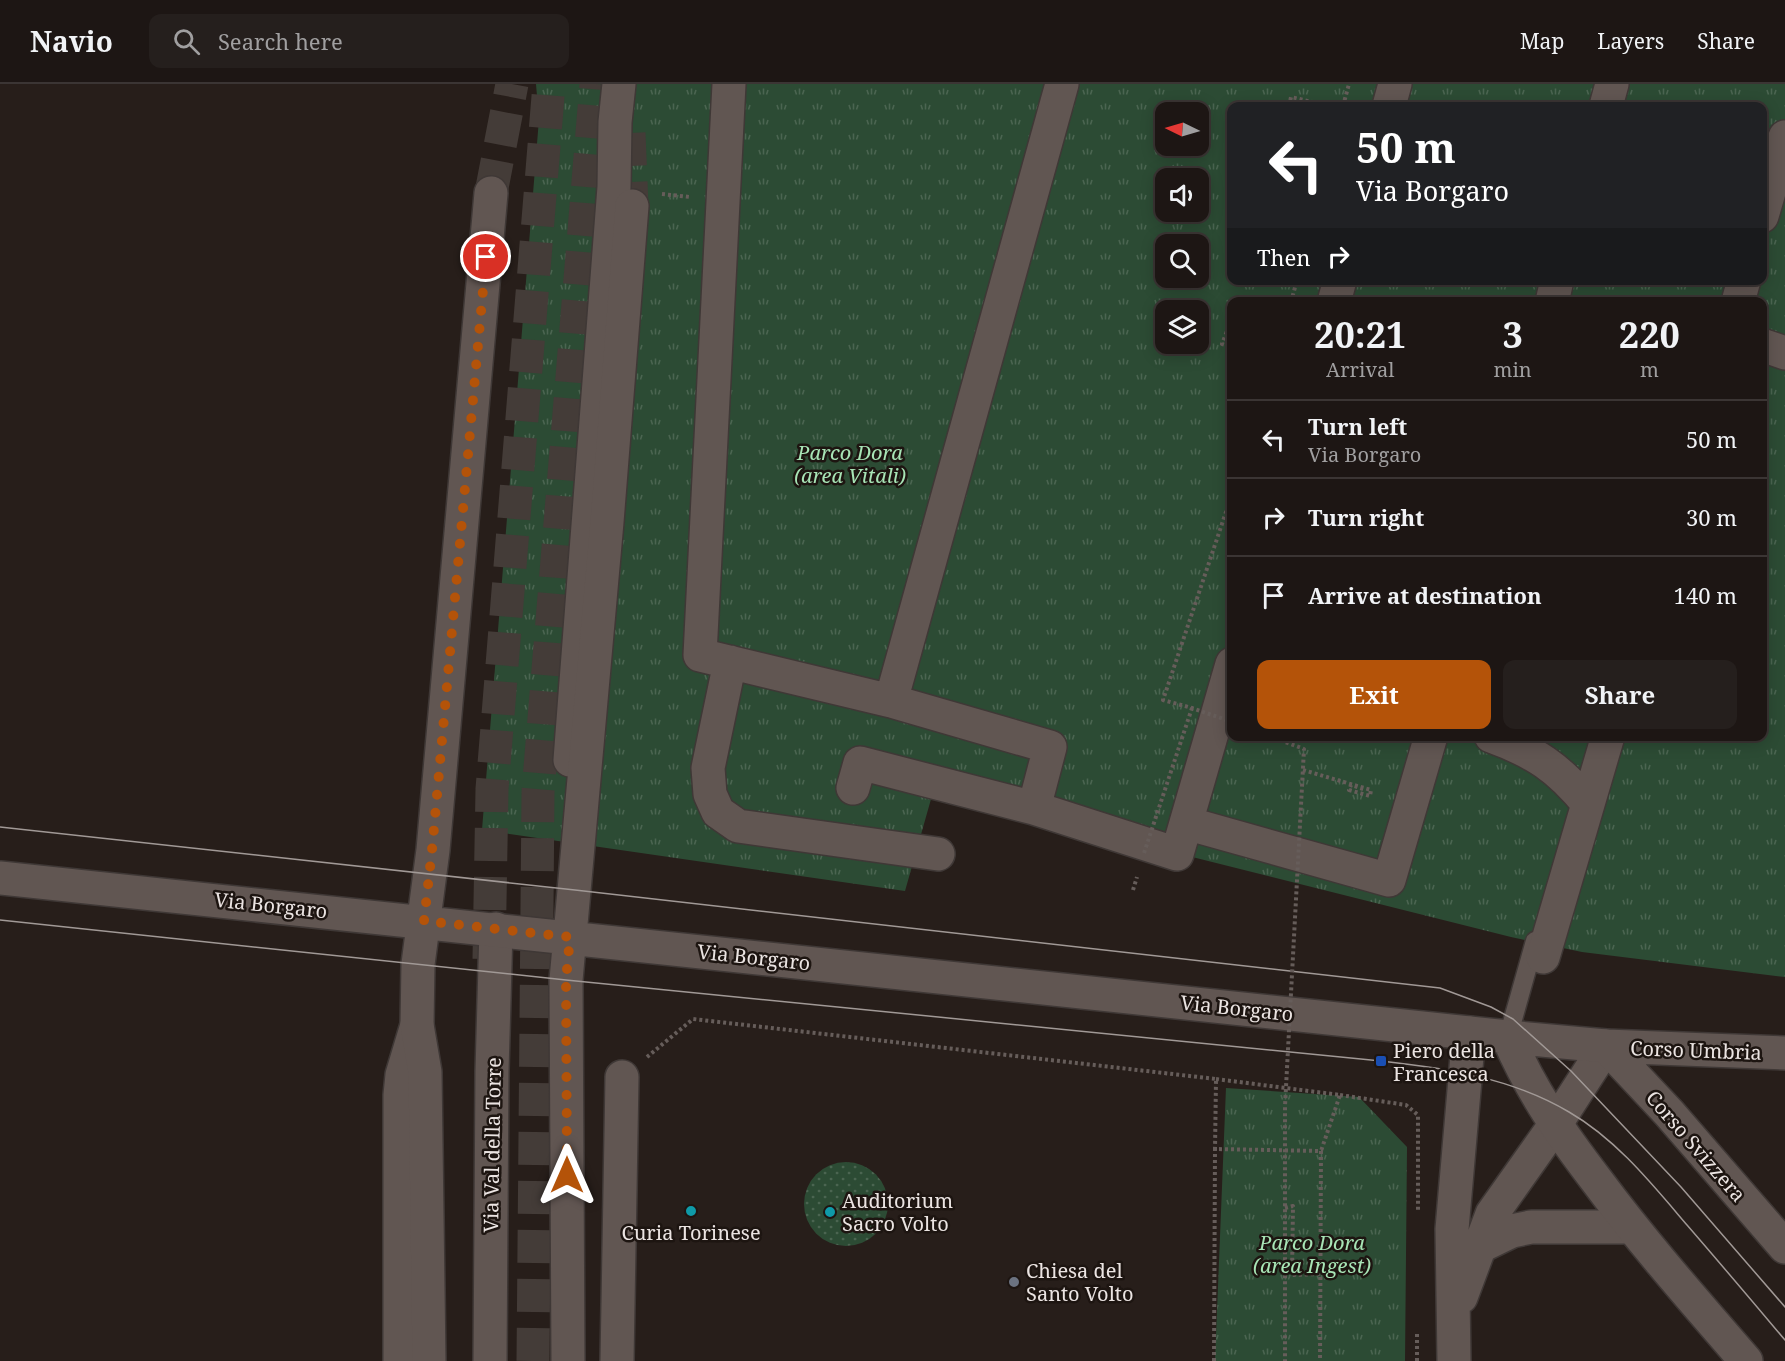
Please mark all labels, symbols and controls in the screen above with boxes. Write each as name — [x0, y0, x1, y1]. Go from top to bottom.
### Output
search box — [149, 14, 569, 68]
text: Navio — [30, 22, 113, 60]
icon: search — [170, 25, 203, 58]
text: Search here — [218, 26, 343, 56]
text: Map — [1520, 27, 1564, 55]
text: Layers — [1597, 27, 1664, 55]
text: Share — [1697, 27, 1755, 55]
north arrow — [1155, 102, 1209, 156]
map controls — [1155, 102, 1209, 354]
text: 50 m — [1356, 118, 1456, 175]
icon: left — [1257, 126, 1335, 204]
button: sound — [1155, 168, 1209, 222]
text: Via Borgaro — [1356, 172, 1509, 209]
pin — [460, 231, 511, 282]
button: search — [1155, 234, 1209, 288]
icon: arrive — [469, 240, 502, 273]
icon: right — [1322, 240, 1355, 273]
text: Then — [1257, 242, 1310, 272]
button: layers — [1155, 300, 1209, 354]
text: 20:21 — [1314, 310, 1406, 359]
text: 3 — [1502, 310, 1523, 359]
text: 220 — [1619, 310, 1680, 359]
text: Arrival — [1326, 356, 1394, 383]
text: min — [1494, 356, 1532, 383]
text: m — [1640, 356, 1659, 383]
text: Turn left — [1308, 411, 1407, 441]
icon: left — [1257, 423, 1290, 456]
text: 50 m — [1686, 424, 1737, 454]
park label: Parco Dora (area Vitali) — [794, 439, 906, 489]
text: Via Borgaro — [1308, 441, 1421, 468]
icon: right — [1257, 501, 1290, 534]
text: Turn right — [1308, 502, 1424, 532]
text: 30 m — [1686, 502, 1737, 532]
icon: arrive — [1257, 579, 1290, 612]
text: Arrive at destination — [1308, 580, 1542, 610]
text: 140 m — [1674, 580, 1737, 610]
button: Exit — [1257, 660, 1491, 729]
button: Share — [1503, 660, 1737, 729]
street label: Via Borgaro — [213, 886, 329, 924]
street label: Via Borgaro — [696, 938, 812, 976]
street label: Via Borgaro — [1179, 989, 1295, 1027]
street label: Corso Umbria — [1630, 1034, 1762, 1066]
place label: Piero della Francesca — [1393, 1037, 1495, 1087]
marker: Piero della Francesca — [1374, 1054, 1388, 1068]
street label: Via Val della Torre — [477, 1057, 507, 1233]
street label: Corso Svizzera — [1640, 1085, 1752, 1207]
position arrow — [535, 1143, 599, 1207]
place label: Auditorium Sacro Volto — [842, 1187, 953, 1237]
marker: Curia Torinese — [684, 1204, 698, 1218]
marker: Auditorium Sacro Volto — [823, 1205, 837, 1219]
place label: Curia Torinese — [621, 1219, 761, 1246]
park label: Parco Dora (area Ingest) — [1253, 1229, 1371, 1279]
place label: Chiesa del Santo Volto — [1026, 1257, 1133, 1307]
marker: Chiesa del Santo Volto — [1007, 1275, 1021, 1289]

